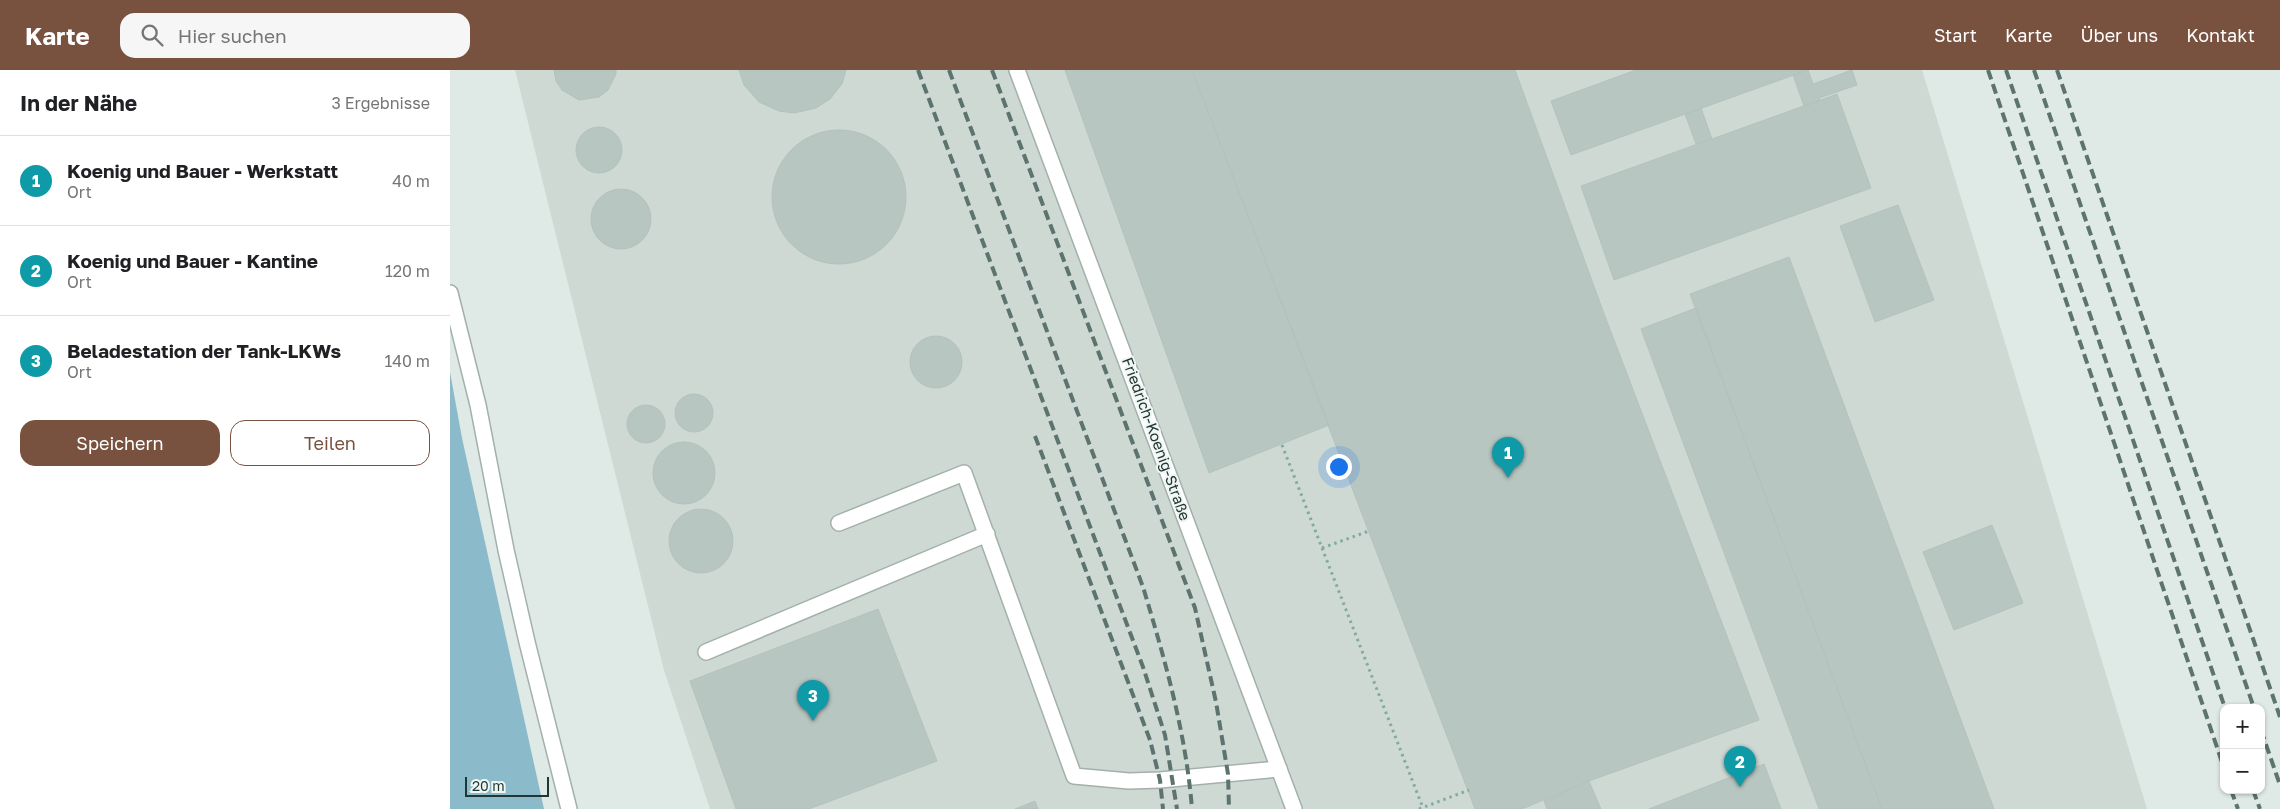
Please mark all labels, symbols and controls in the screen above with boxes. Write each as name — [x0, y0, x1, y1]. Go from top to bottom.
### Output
search box — [120, 13, 470, 58]
text: Karte — [25, 21, 90, 50]
icon: search — [138, 21, 166, 49]
text: Hier suchen — [178, 24, 287, 47]
text: Start — [1934, 24, 1977, 46]
text: Karte — [2005, 24, 2052, 46]
text: Über uns — [2080, 24, 2158, 46]
text: Kontakt — [2186, 24, 2255, 46]
text: In der Nähe — [20, 90, 137, 116]
text: 3 Ergebnisse — [331, 93, 430, 113]
text: Koenig und Bauer - Werkstatt — [67, 159, 338, 182]
text: 1 — [32, 171, 40, 191]
text: 40 m — [392, 171, 430, 191]
text: Ort — [67, 182, 92, 202]
text: Koenig und Bauer - Kantine — [67, 249, 318, 272]
text: 2 — [31, 261, 41, 281]
text: 120 m — [385, 261, 430, 281]
text: Ort — [67, 272, 92, 292]
text: Beladestation der Tank-LKWs — [67, 339, 341, 362]
text: 3 — [31, 351, 41, 371]
text: 140 m — [384, 351, 430, 371]
street label: Friedrich-Koenig-Straße — [1119, 355, 1195, 523]
text: Ort — [67, 362, 92, 382]
button: Speichern — [20, 420, 220, 466]
button: Teilen — [230, 420, 430, 466]
pin: 1 — [1492, 437, 1524, 478]
your location — [1326, 454, 1352, 480]
pin: 3 — [797, 680, 829, 721]
map controls — [2220, 704, 2265, 794]
button: + — [2220, 704, 2265, 749]
pin: 2 — [1724, 746, 1756, 787]
button: − — [2220, 749, 2265, 794]
scale bar — [465, 774, 549, 797]
text: 20 m — [472, 777, 505, 794]

